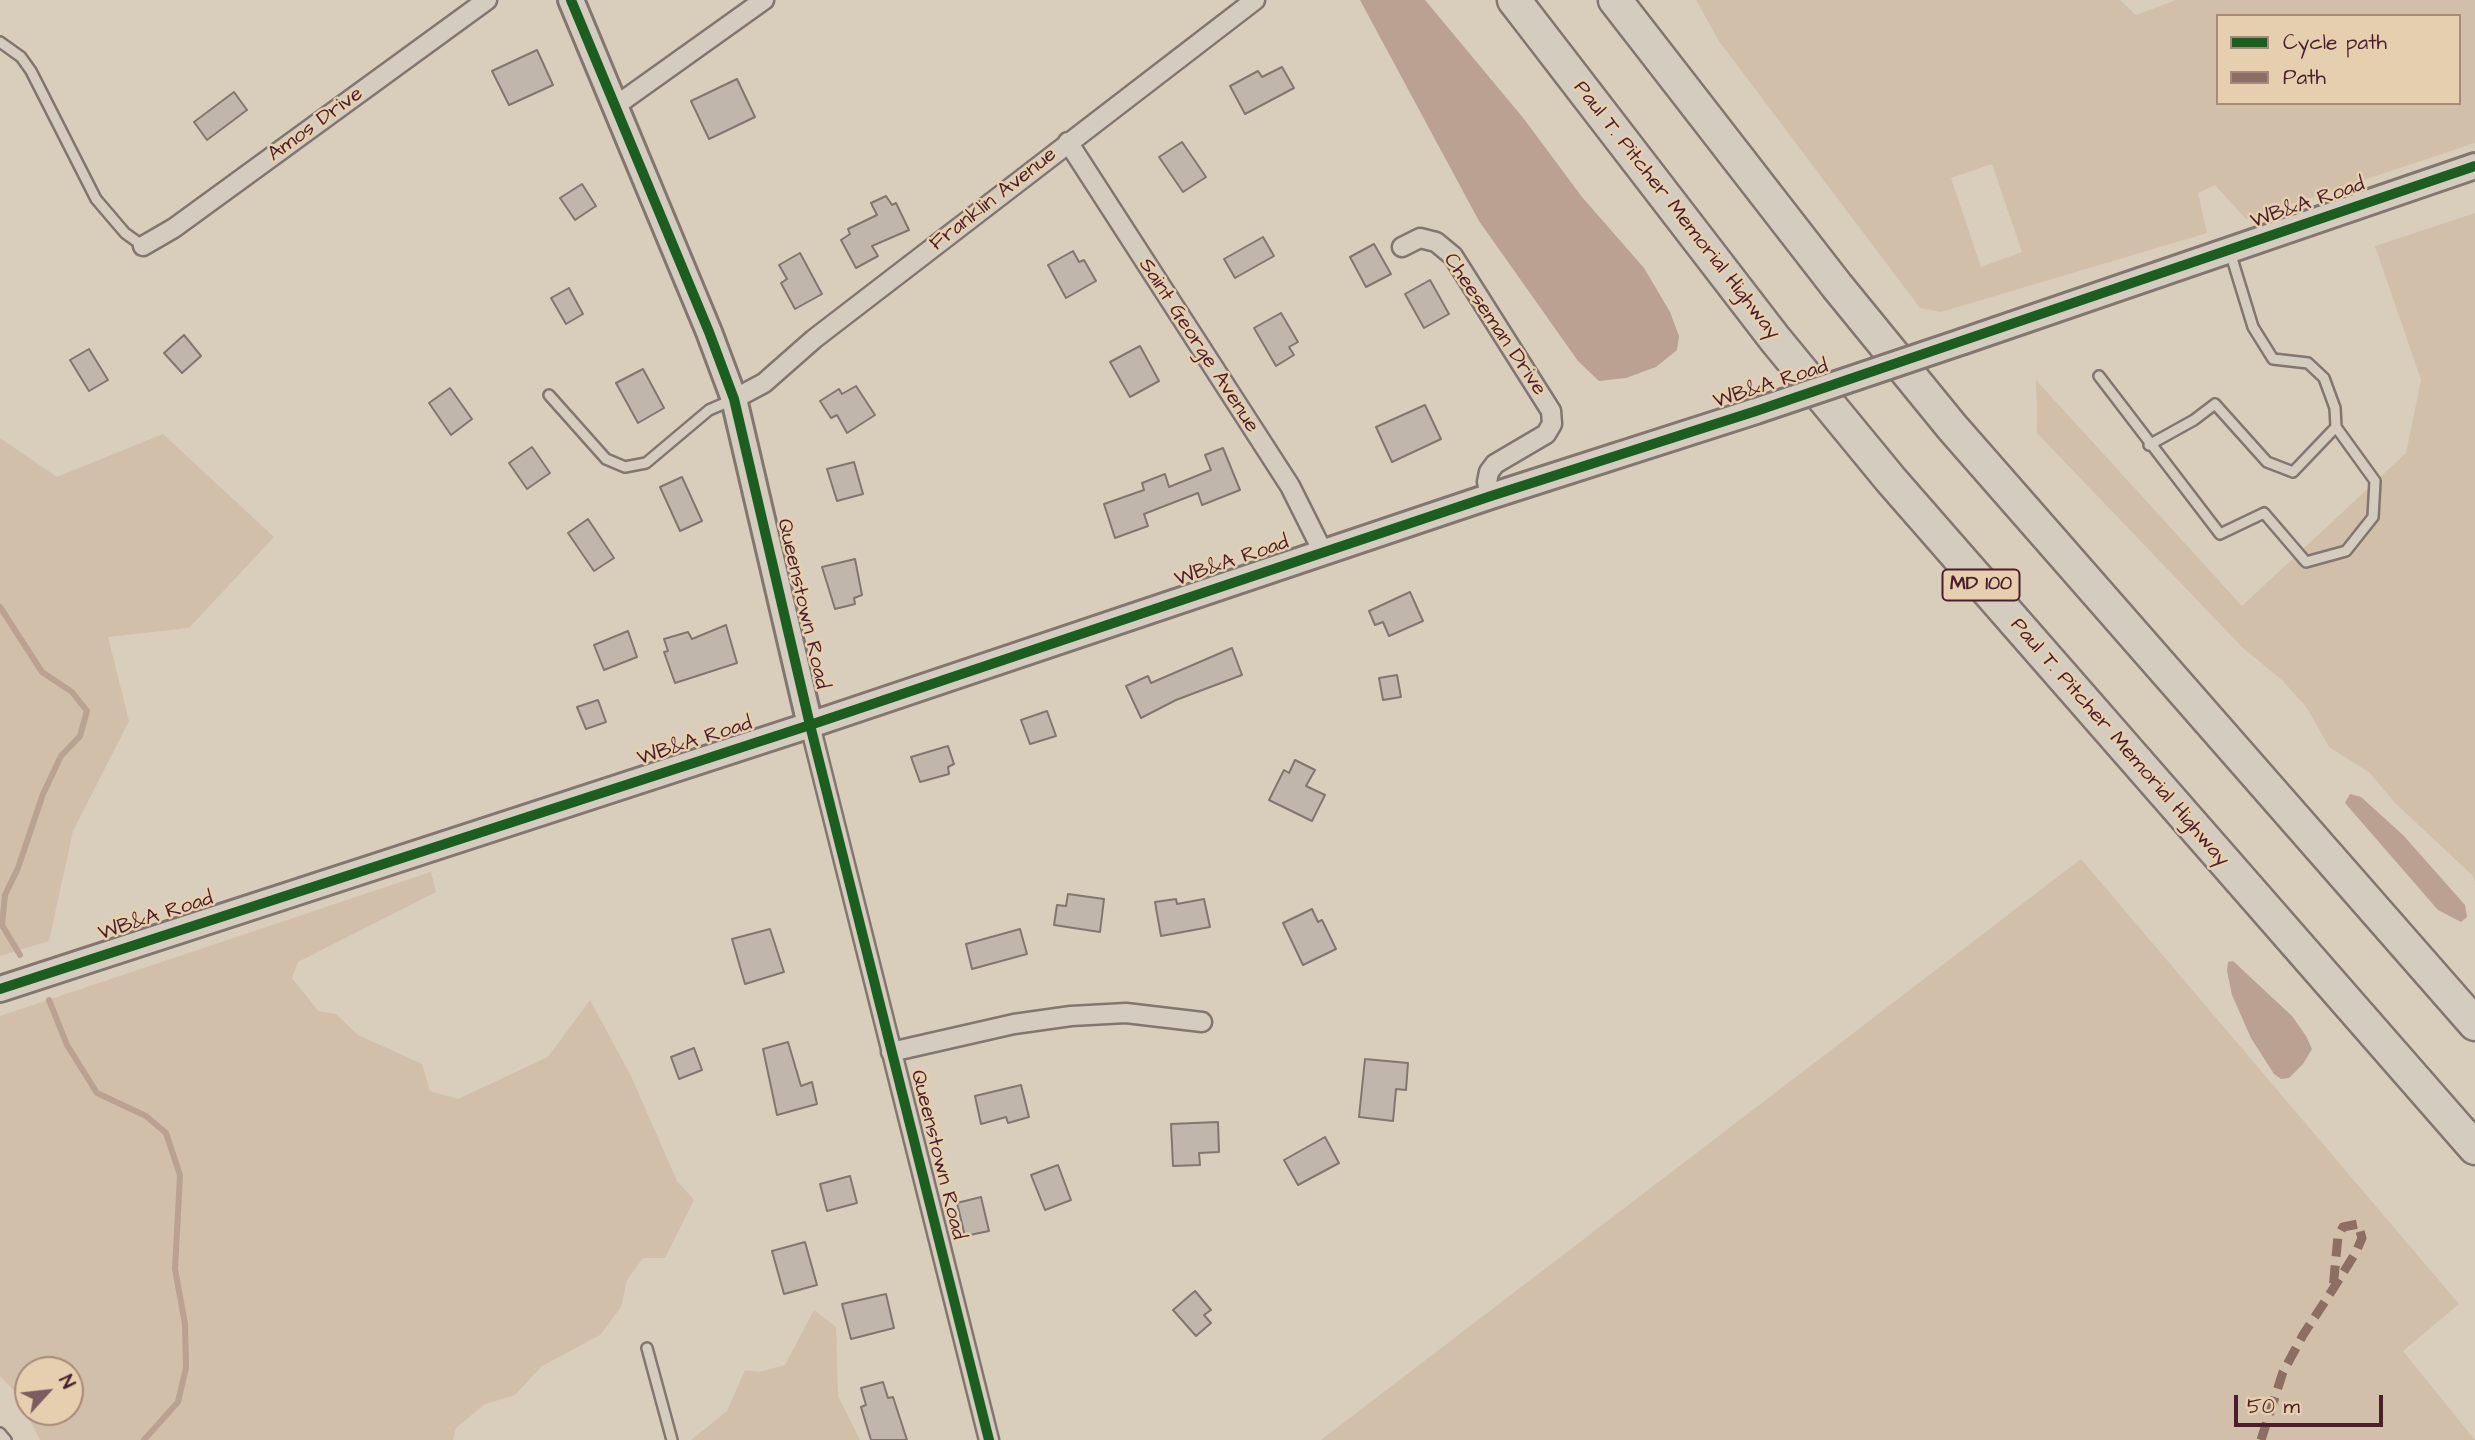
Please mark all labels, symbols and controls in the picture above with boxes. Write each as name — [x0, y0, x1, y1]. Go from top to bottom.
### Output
legend — [2216, 14, 2461, 105]
text: Cycle path — [2283, 28, 2387, 57]
text: Path — [2283, 63, 2326, 92]
street label: Paul T. Pitcher Memorial Highway — [1567, 77, 1785, 345]
street label: Amos Drive — [264, 82, 368, 168]
street label: Franklin Avenue — [926, 143, 1062, 257]
street label: WB&A Road — [2248, 173, 2368, 235]
street label: Cheeseman Drive — [1437, 249, 1551, 401]
street label: Saint George Avenue — [1132, 254, 1264, 438]
street label: WB&A Road — [1711, 355, 1831, 415]
street label: Queenstown Road — [770, 516, 834, 692]
street label: WB&A Road — [1172, 531, 1292, 593]
road number: MD 100 — [1942, 570, 2020, 600]
street label: Paul T. Pitcher Memorial Highway — [2004, 613, 2234, 873]
street label: WB&A Road — [635, 712, 755, 772]
street label: WB&A Road — [96, 887, 216, 947]
street label: Queenstown Road — [904, 1068, 970, 1242]
north arrow — [14, 1356, 84, 1426]
text: N — [52, 1371, 81, 1394]
scale bar — [2237, 1380, 2386, 1424]
text: 50 m — [2247, 1392, 2300, 1421]

